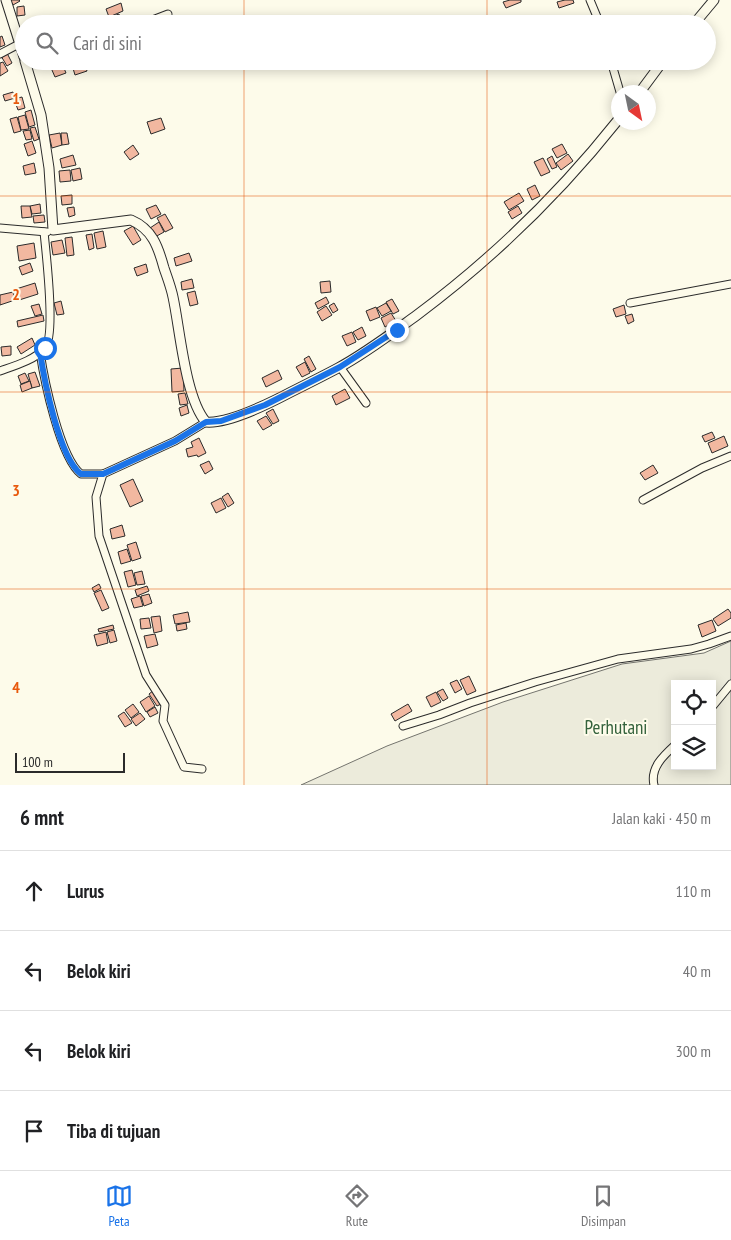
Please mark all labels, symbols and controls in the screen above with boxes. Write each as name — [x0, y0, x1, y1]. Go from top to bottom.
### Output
search box — [15, 15, 716, 70]
icon: search — [33, 29, 61, 57]
text: Cari di sini — [73, 31, 142, 55]
north arrow — [611, 85, 656, 130]
text: 1 — [12, 88, 20, 108]
text: 2 — [12, 284, 20, 304]
route end — [386, 319, 409, 342]
route start — [34, 337, 57, 360]
text: 3 — [12, 480, 20, 500]
text: 4 — [12, 677, 20, 697]
map controls — [671, 680, 716, 770]
button: locate — [671, 680, 716, 725]
park label: Perhutani — [585, 715, 647, 739]
button: layers — [671, 725, 716, 770]
scale bar — [15, 750, 125, 773]
text: 100 m — [22, 753, 53, 771]
text: 6 mnt — [20, 804, 64, 831]
text: Jalan kaki · 450 m — [612, 808, 711, 828]
icon: ahead — [20, 877, 48, 905]
text: Lurus — [67, 879, 104, 903]
text: 110 m — [676, 881, 711, 901]
icon: left — [20, 957, 48, 985]
text: Belok kiri — [67, 959, 131, 983]
text: 40 m — [683, 961, 711, 981]
icon: left — [20, 1037, 48, 1065]
text: Belok kiri — [67, 1039, 131, 1063]
text: 300 m — [676, 1041, 711, 1061]
icon: arrive — [20, 1117, 48, 1145]
text: Tiba di tujuan — [67, 1119, 160, 1143]
tab: Peta — [105, 1182, 133, 1230]
tab: Rute — [343, 1182, 371, 1230]
tab: Disimpan — [581, 1182, 626, 1230]

